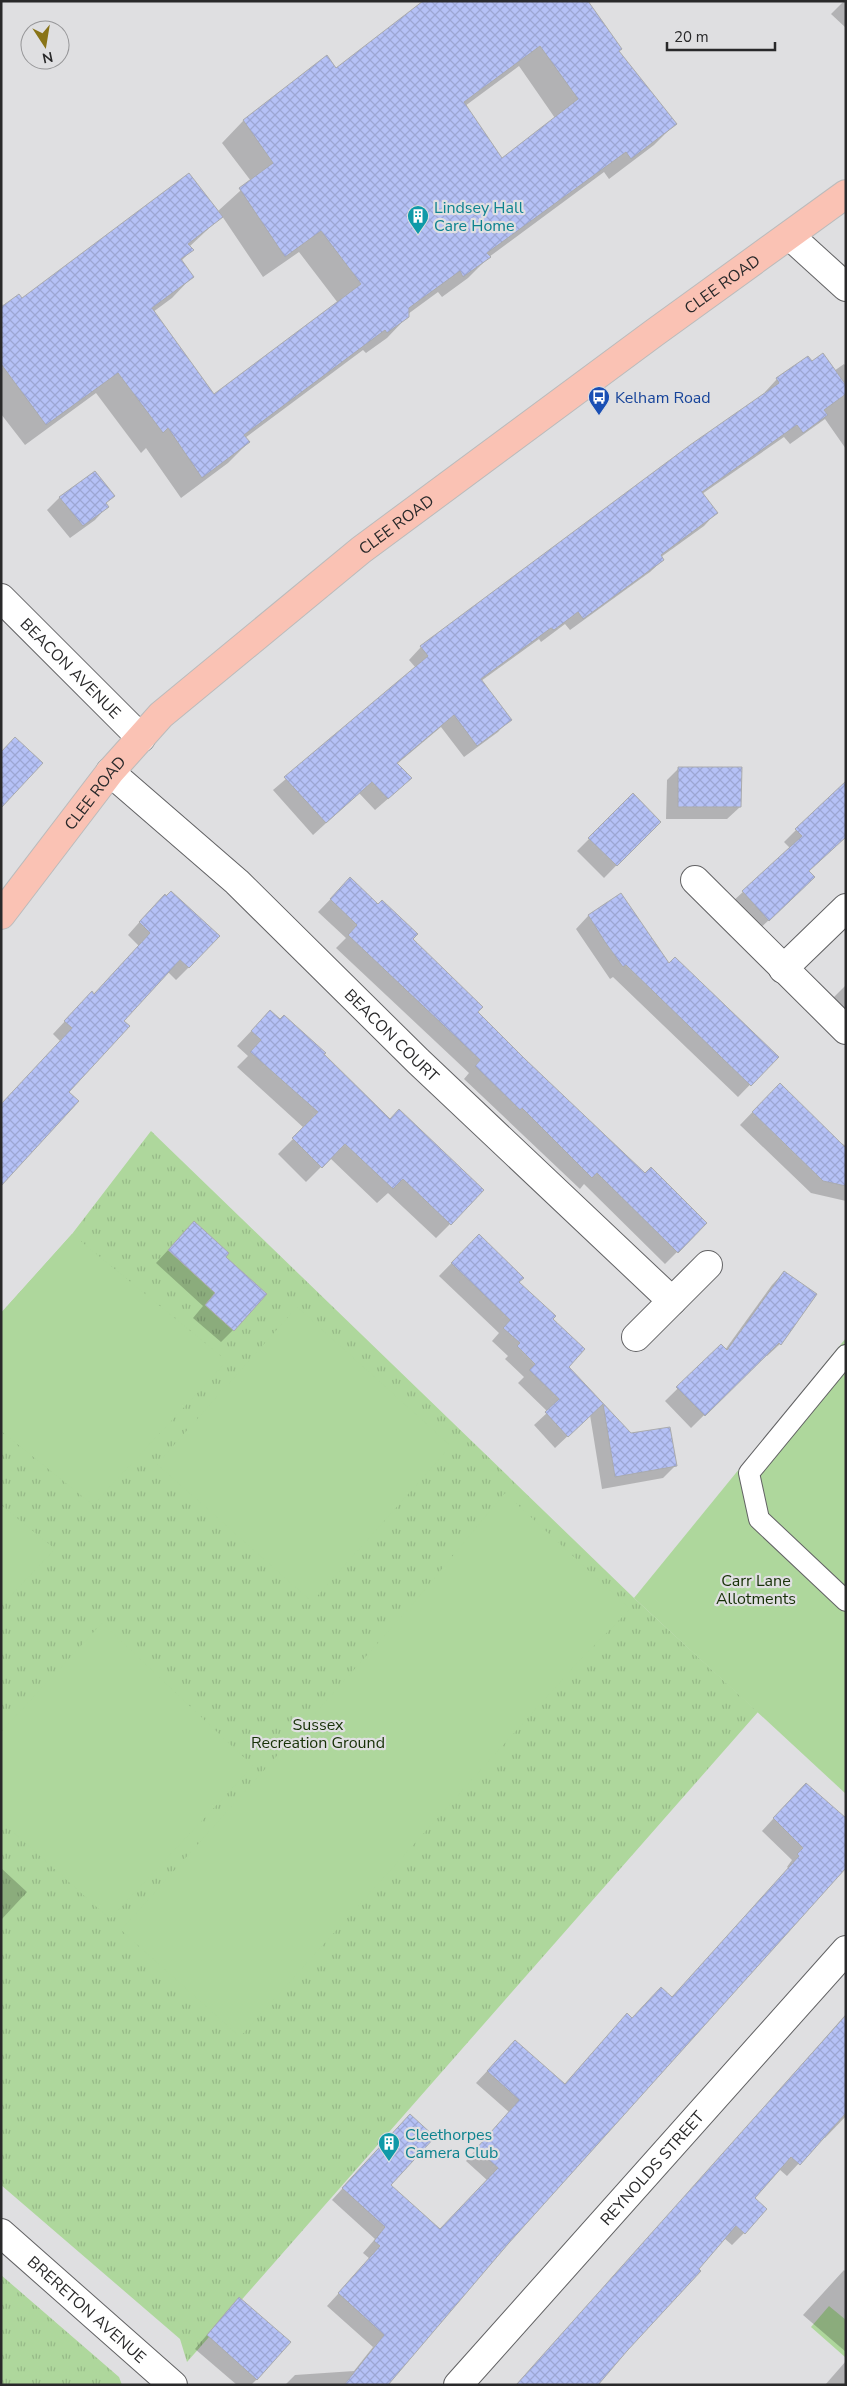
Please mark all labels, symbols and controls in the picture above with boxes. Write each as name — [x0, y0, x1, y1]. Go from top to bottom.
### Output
north arrow — [20, 20, 70, 70]
scale bar — [667, 20, 774, 52]
text: 20 m — [674, 27, 709, 47]
text: N — [40, 47, 55, 68]
place label: Lindsey Hall Care Home — [434, 197, 524, 237]
building icon: Lindsey Hall Care Home — [406, 204, 430, 235]
street label: CLEE ROAD — [680, 250, 765, 320]
bus stop icon: Kelham Road — [587, 385, 611, 416]
place label: Kelham Road — [615, 387, 711, 409]
street label: CLEE ROAD — [354, 490, 439, 560]
street label: BEACON AVENUE — [15, 614, 125, 724]
street label: CLEE ROAD — [60, 752, 131, 835]
street label: BEACON COURT — [339, 984, 444, 1088]
park label: Carr Lane Allotments — [716, 1570, 796, 1610]
park label: Sussex Recreation Ground — [251, 1714, 385, 1754]
street label: REYNOLDS STREET — [595, 2106, 710, 2230]
place label: Cleethorpes Camera Club — [405, 2124, 498, 2164]
building icon: Cleethorpes Camera Club — [377, 2131, 401, 2162]
street label: BRERETON AVENUE — [22, 2251, 151, 2368]

